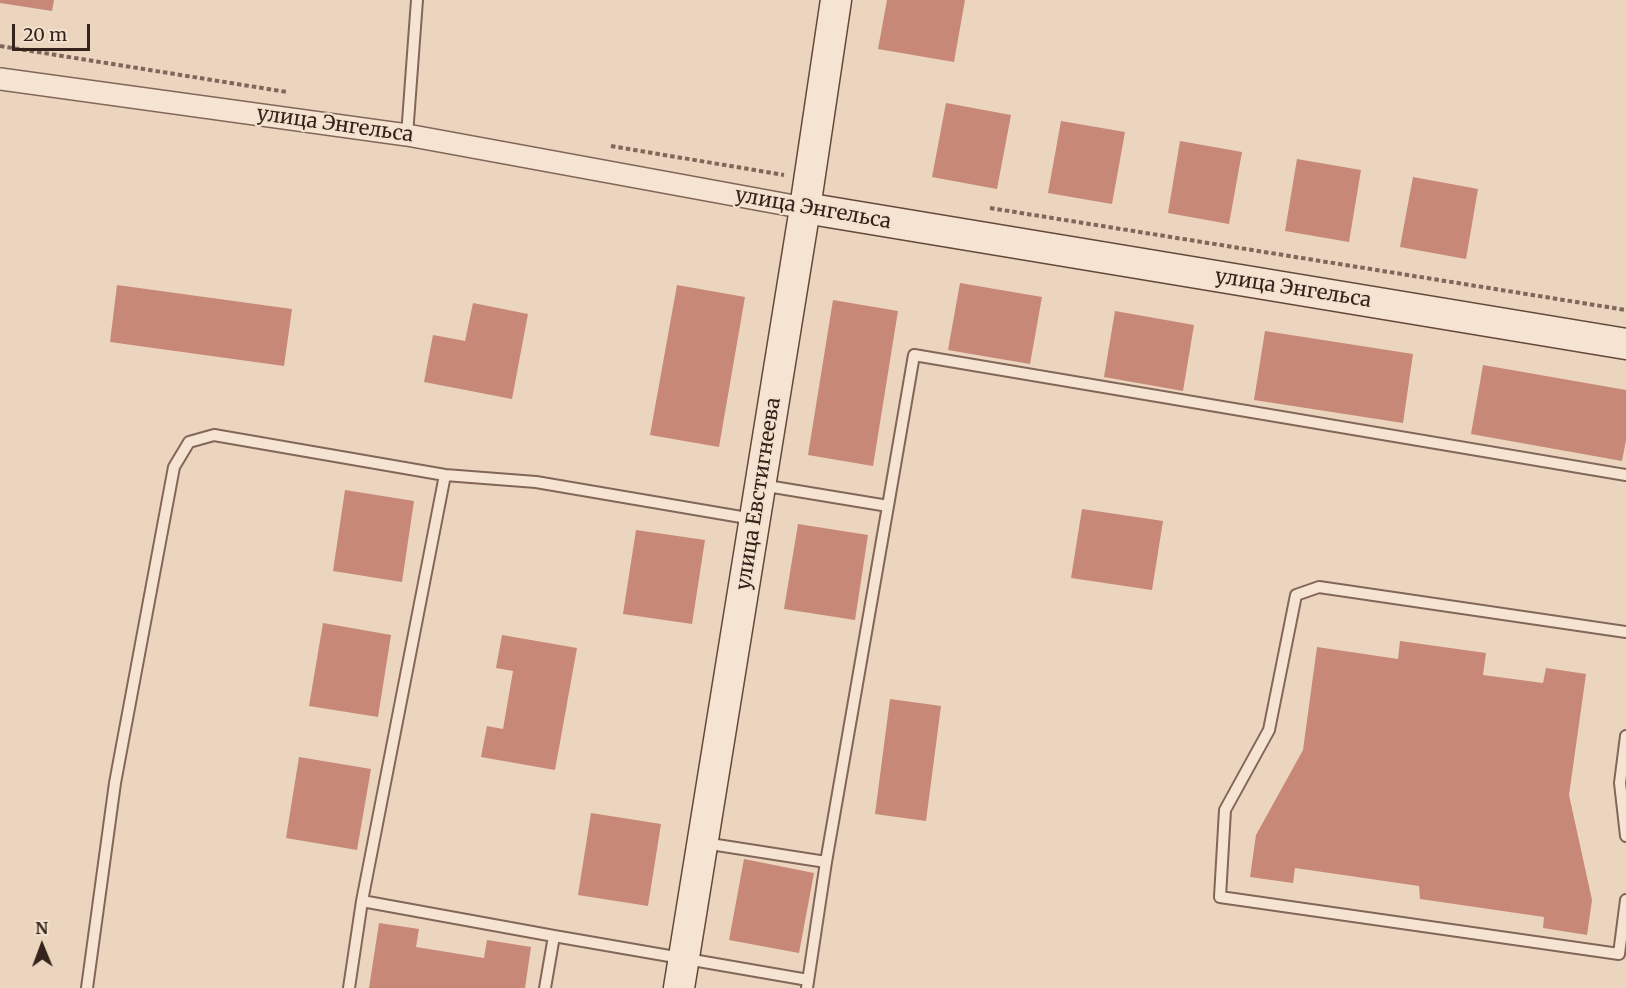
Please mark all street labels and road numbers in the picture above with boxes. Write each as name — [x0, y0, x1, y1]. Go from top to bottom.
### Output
street label: улица Энгельса — [255, 102, 415, 148]
street label: улица Энгельса — [733, 183, 893, 235]
street label: улица Энгельса — [1213, 265, 1373, 313]
street label: улица Евстигнеева — [732, 396, 786, 592]

